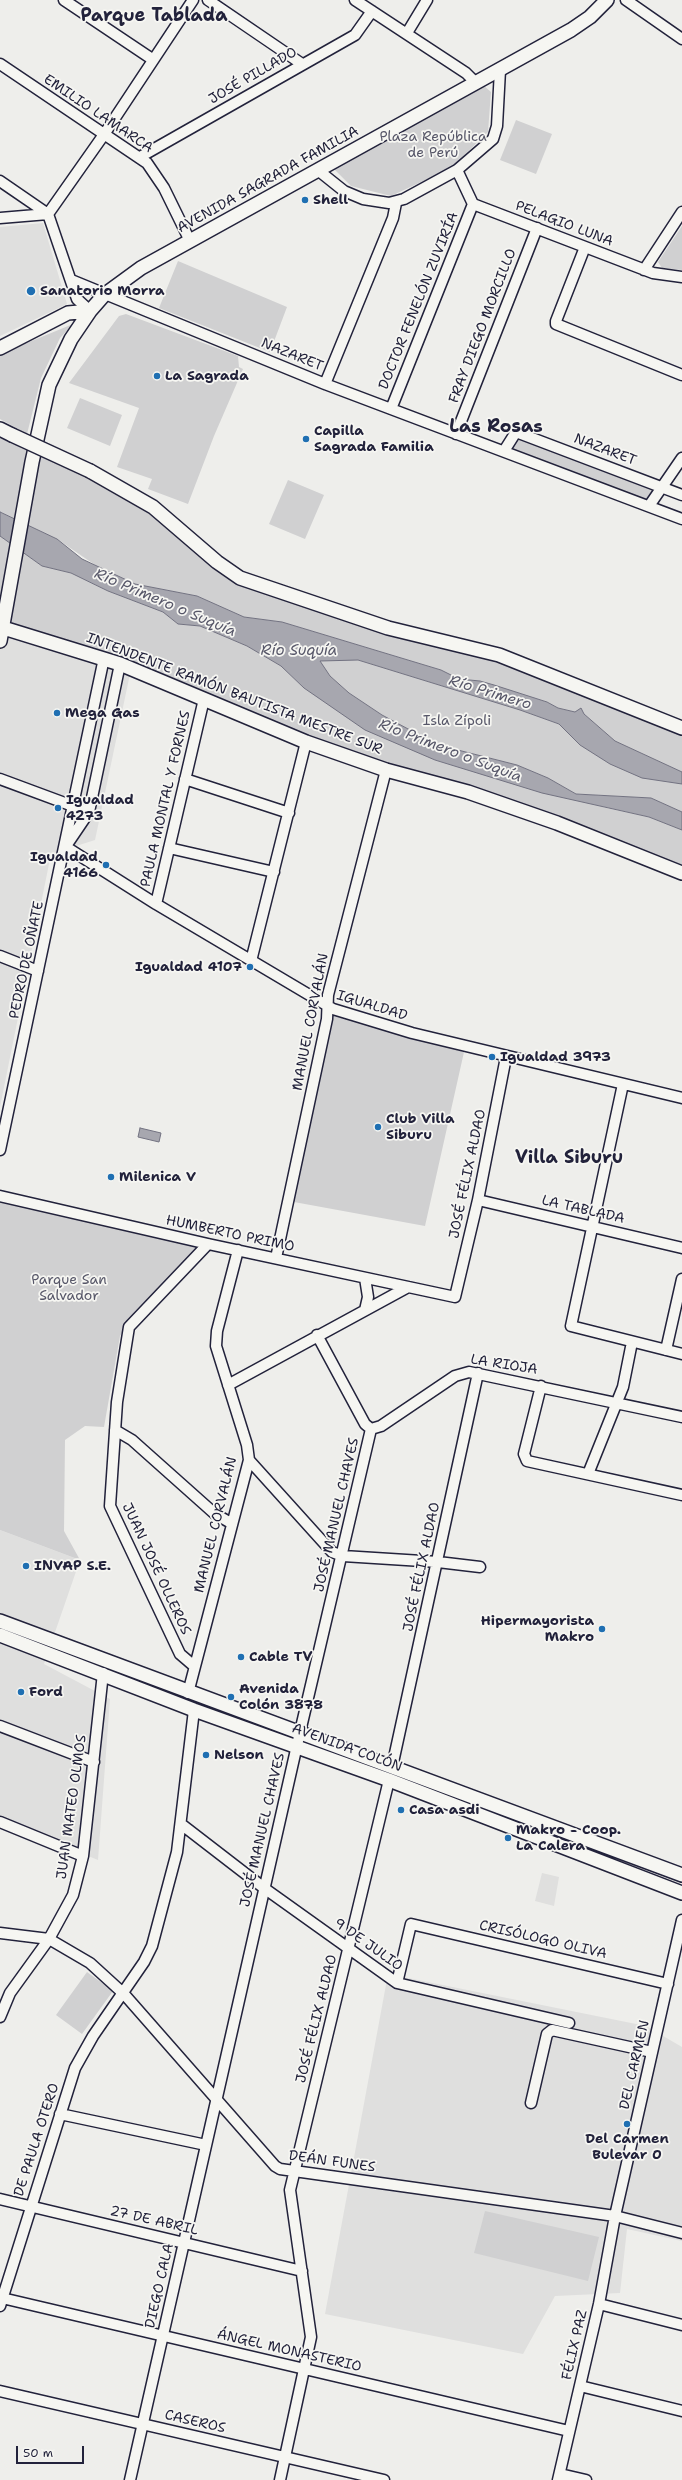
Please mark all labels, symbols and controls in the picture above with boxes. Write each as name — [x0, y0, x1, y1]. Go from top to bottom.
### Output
district label: Parque Tablada — [81, 5, 227, 27]
street label: JOSÉ PILLADO — [206, 44, 300, 108]
street label: EMILIO LAMARCA — [40, 71, 156, 157]
street label: AVENIDA SAGRADA FAMILIA — [174, 123, 362, 237]
park label: Plaza República de Perú — [379, 129, 487, 162]
place label: Shell — [313, 192, 348, 208]
marker: Shell — [300, 195, 310, 205]
street label: PELAGIO LUNA — [513, 198, 615, 250]
street label: DOCTOR FENELÓN ZUVIRÍA — [376, 210, 462, 392]
street label: FRAY DIEGO MORCILLO — [446, 246, 520, 406]
place label: Sanatorio Morra — [40, 283, 165, 299]
marker: Sanatorio Morra — [25, 285, 37, 297]
street label: NAZARET — [258, 335, 326, 375]
place label: La Sagrada — [165, 368, 249, 384]
marker: La Sagrada — [152, 371, 162, 381]
district label: Las Rosas — [449, 416, 543, 438]
place label: Capilla Sagrada Familia — [314, 423, 434, 456]
street label: NAZARET — [571, 430, 639, 470]
marker: Capilla Sagrada Familia — [301, 434, 311, 444]
water label: Río Primero o Suquía — [92, 565, 238, 641]
street label: INTENDENTE RAMÓN BAUTISTA MESTRE SUR — [84, 630, 384, 758]
water label: Río Suquía — [261, 642, 337, 660]
water label: Río Primero — [447, 672, 533, 714]
place label: Mega Gas — [65, 705, 140, 721]
marker: Mega Gas — [52, 708, 62, 718]
street label: PAULA MONTAL Y FORNES — [138, 709, 194, 889]
park label: Isla Zípoli — [423, 713, 491, 729]
water label: Río Primero o Suquía — [376, 715, 524, 787]
place label: Igualdad 4273 — [66, 792, 134, 824]
marker: Igualdad 4273 — [53, 803, 63, 813]
place label: Igualdad 4166 — [30, 849, 98, 882]
marker: Igualdad 4166 — [101, 860, 111, 870]
street label: PEDRO DE OÑATE — [6, 900, 48, 1020]
street label: MANUEL CORVALÁN — [289, 952, 333, 1092]
place label: Igualdad 4107 — [135, 959, 242, 975]
marker: Igualdad 4107 — [245, 962, 255, 972]
street label: IGUALDAD — [335, 987, 409, 1025]
place label: Igualdad 3973 — [500, 1049, 611, 1065]
marker: Igualdad 3973 — [487, 1052, 497, 1062]
street label: JOSÉ FÉLIX ALDAO — [446, 1108, 490, 1240]
place label: Club Villa Siburu — [386, 1111, 455, 1144]
marker: Club Villa Siburu — [373, 1122, 383, 1132]
district label: Villa Siburu — [515, 1147, 623, 1169]
place label: Milenica V — [119, 1169, 196, 1185]
marker: Milenica V — [106, 1172, 116, 1182]
street label: LA TABLADA — [540, 1192, 626, 1228]
street label: HUMBERTO PRIMO — [164, 1212, 296, 1256]
park label: Parque San Salvador — [31, 1272, 107, 1304]
street label: LA RIOJA — [469, 1351, 539, 1379]
street label: JOSÉ MANUEL CHAVES — [311, 1436, 363, 1594]
street label: MANUEL CORVALÁN — [191, 1455, 241, 1595]
street label: JUAN JOSÉ OLLEROS — [118, 1500, 194, 1638]
street label: JOSÉ FÉLIX ALDAO — [400, 1501, 444, 1633]
place label: INVAP S.E. — [34, 1558, 111, 1574]
marker: INVAP S.E. — [21, 1561, 31, 1571]
place label: Hipermayorista Makro — [481, 1613, 594, 1646]
marker: Hipermayorista Makro — [597, 1624, 607, 1634]
place label: Cable TV — [249, 1649, 312, 1665]
marker: Cable TV — [236, 1652, 246, 1662]
place label: Avenida Colón 3878 — [239, 1681, 323, 1714]
place label: Ford — [29, 1684, 63, 1700]
marker: Ford — [16, 1687, 26, 1697]
marker: Avenida Colón 3878 — [226, 1692, 236, 1702]
street label: AVENIDA COLÓN — [289, 1720, 405, 1776]
street label: JUAN MATEO OLMOS — [54, 1734, 90, 1880]
place label: Nelson — [214, 1747, 264, 1763]
marker: Nelson — [201, 1750, 211, 1760]
street label: JOSÉ MANUEL CHAVES — [237, 1751, 289, 1909]
place label: Casa asdi — [409, 1802, 480, 1818]
marker: Casa asdi — [396, 1805, 406, 1815]
place label: Makro - Coop. La Calera — [516, 1822, 621, 1854]
marker: Makro - Coop. La Calera — [503, 1833, 513, 1843]
street label: 9 DE JULIO — [330, 1915, 406, 1975]
street label: CRISÓLOGO OLIVA — [478, 1917, 608, 1963]
street label: JOSÉ FÉLIX ALDAO — [293, 1953, 341, 2085]
street label: DEL CARMEN — [617, 2019, 653, 2111]
street label: DE PAULA OTERO — [11, 2081, 63, 2199]
marker: Del Carmen Bulevar 0 — [622, 2119, 632, 2129]
place label: Del Carmen Bulevar 0 — [585, 2131, 669, 2164]
street label: DEÁN FUNES — [288, 2148, 376, 2176]
street label: 27 DE ABRIL — [108, 2203, 200, 2239]
street label: DIEGO CALA — [142, 2242, 178, 2330]
street label: FÉLIX PAZ — [559, 2308, 591, 2382]
street label: ÁNGEL MONASTERIO — [215, 2326, 363, 2376]
street label: CASEROS — [163, 2407, 227, 2437]
scale bar — [18, 2438, 86, 2464]
text: 50 m — [23, 2445, 53, 2461]

